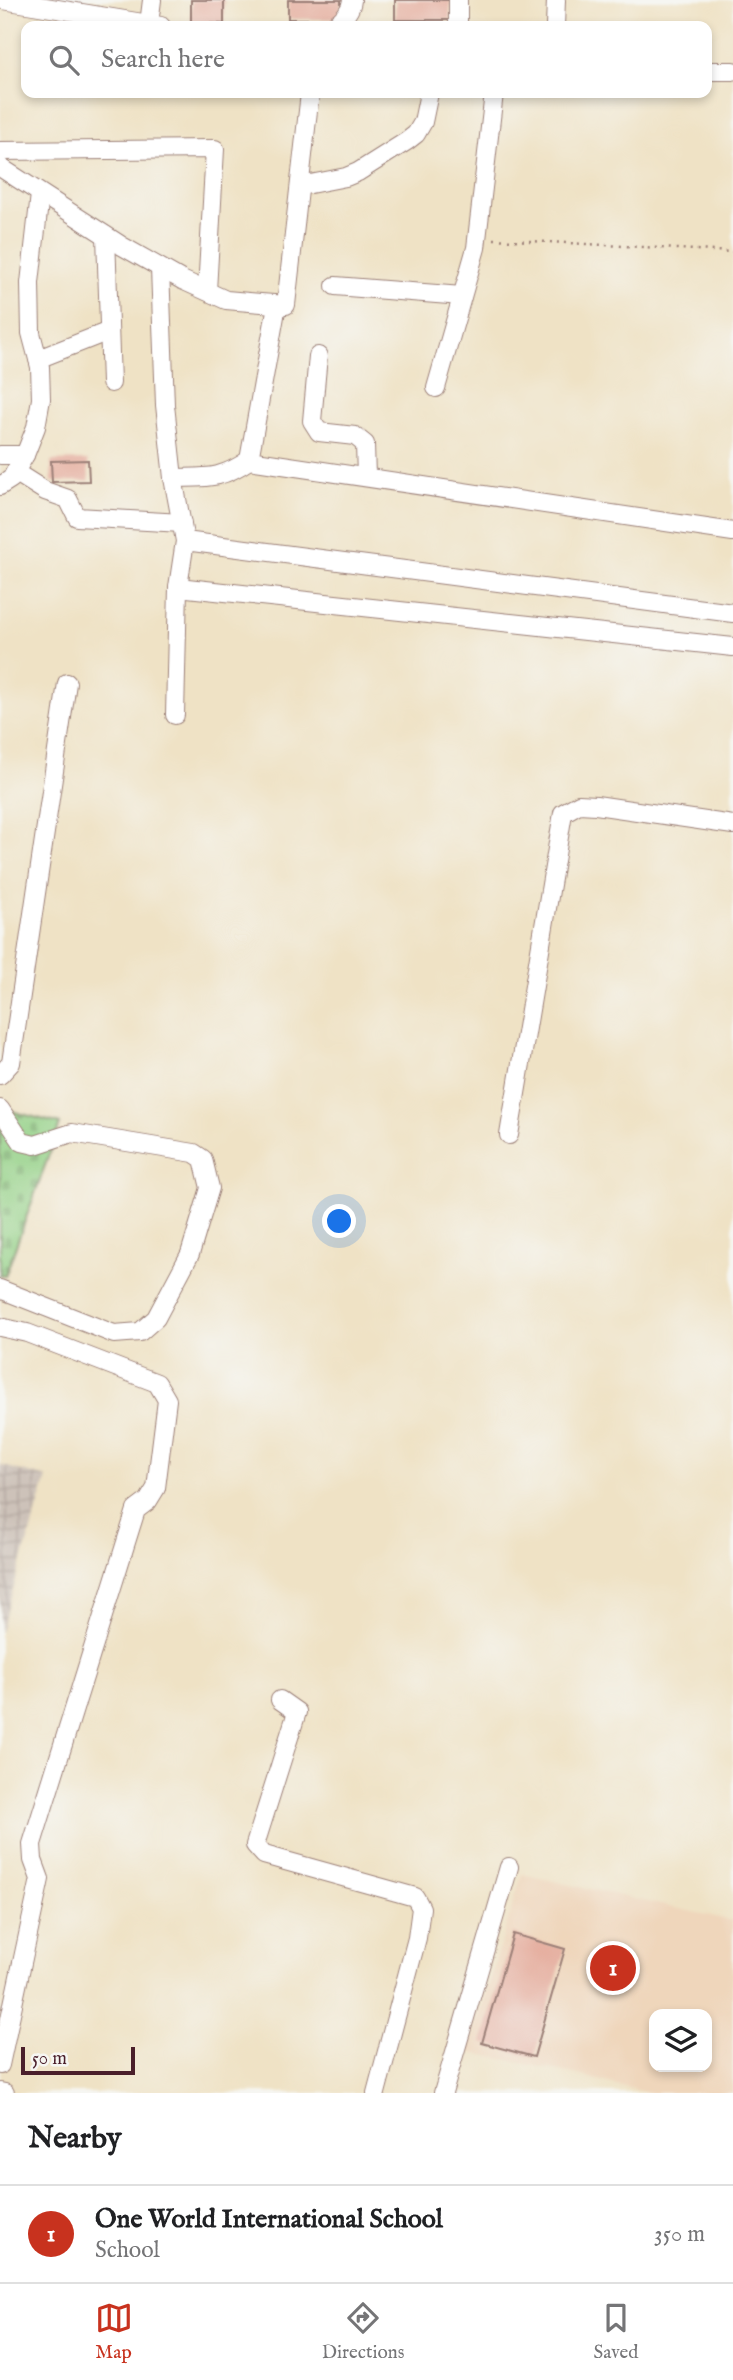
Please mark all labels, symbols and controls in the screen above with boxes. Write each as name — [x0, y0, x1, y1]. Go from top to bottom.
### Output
search box — [21, 21, 712, 98]
icon: search — [45, 41, 83, 79]
text: Search here — [101, 43, 225, 76]
your location — [322, 1204, 356, 1238]
pin: 1 — [590, 1942, 636, 1994]
map controls — [649, 2009, 712, 2072]
button: layers — [649, 2009, 712, 2072]
scale bar — [21, 2044, 135, 2076]
text: 50 m — [32, 2047, 67, 2071]
text: Nearby — [28, 2120, 121, 2158]
text: One World International School — [95, 2203, 443, 2236]
text: 1 — [47, 2220, 55, 2249]
text: 350 m — [654, 2220, 705, 2249]
text: School — [95, 2236, 160, 2265]
tab: Map — [95, 2299, 133, 2365]
tab: Directions — [322, 2299, 404, 2365]
tab: Saved — [593, 2299, 638, 2365]

